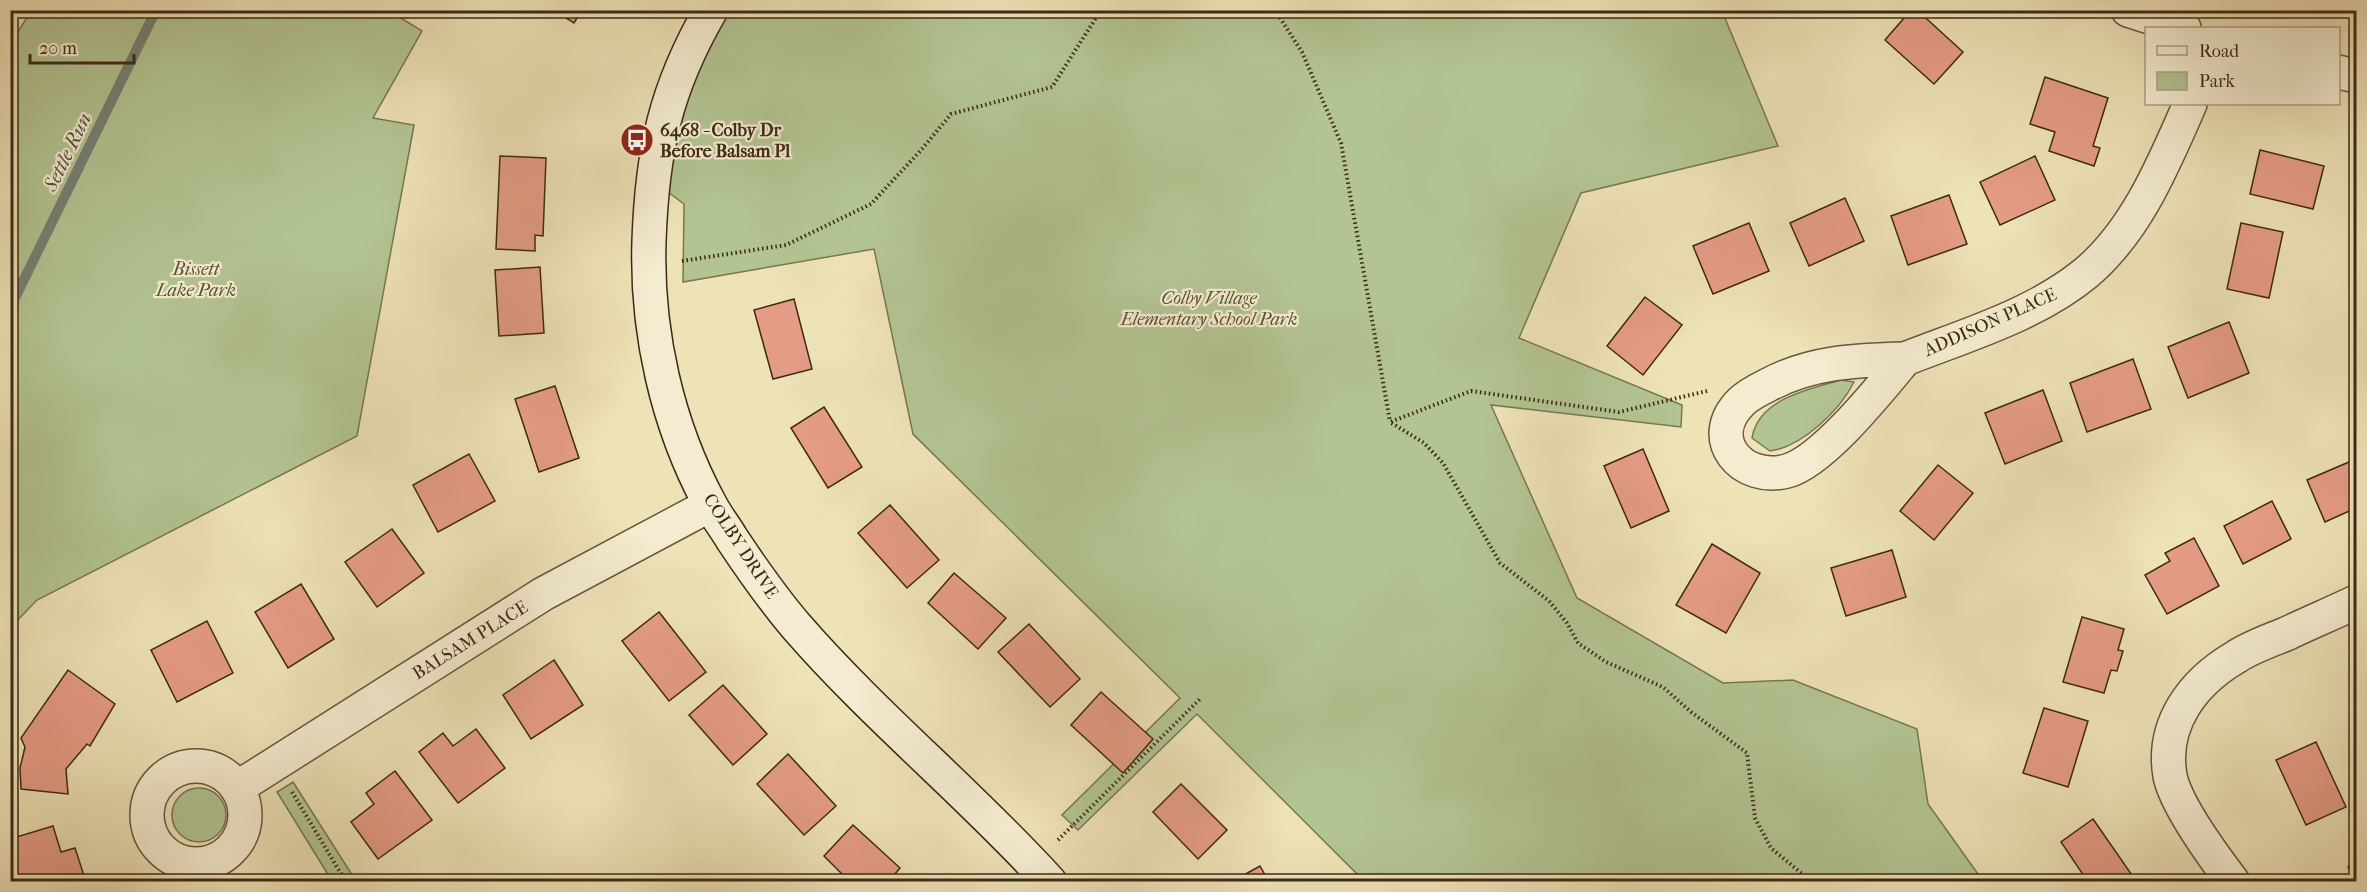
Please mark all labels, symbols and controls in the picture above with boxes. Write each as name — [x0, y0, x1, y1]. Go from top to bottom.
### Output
scale bar — [30, 27, 134, 65]
legend — [2145, 27, 2340, 105]
text: 20 m — [39, 38, 77, 59]
text: Road — [2199, 41, 2239, 62]
text: Park — [2199, 71, 2236, 92]
water label: Settle Run — [38, 109, 96, 196]
place label: 6468 - Colby Dr Before Balsam Pl — [660, 120, 791, 162]
bus stop icon: 6468 - Colby Dr Before Balsam Pl — [619, 122, 655, 158]
park label: Bissett Lake Park — [154, 259, 236, 301]
street label: ADDISON PLACE — [1920, 284, 2060, 362]
park label: Colby Village Elementary School Park — [1120, 288, 1297, 330]
street label: COLBY DRIVE — [699, 490, 782, 603]
street label: BALSAM PLACE — [409, 597, 532, 684]

